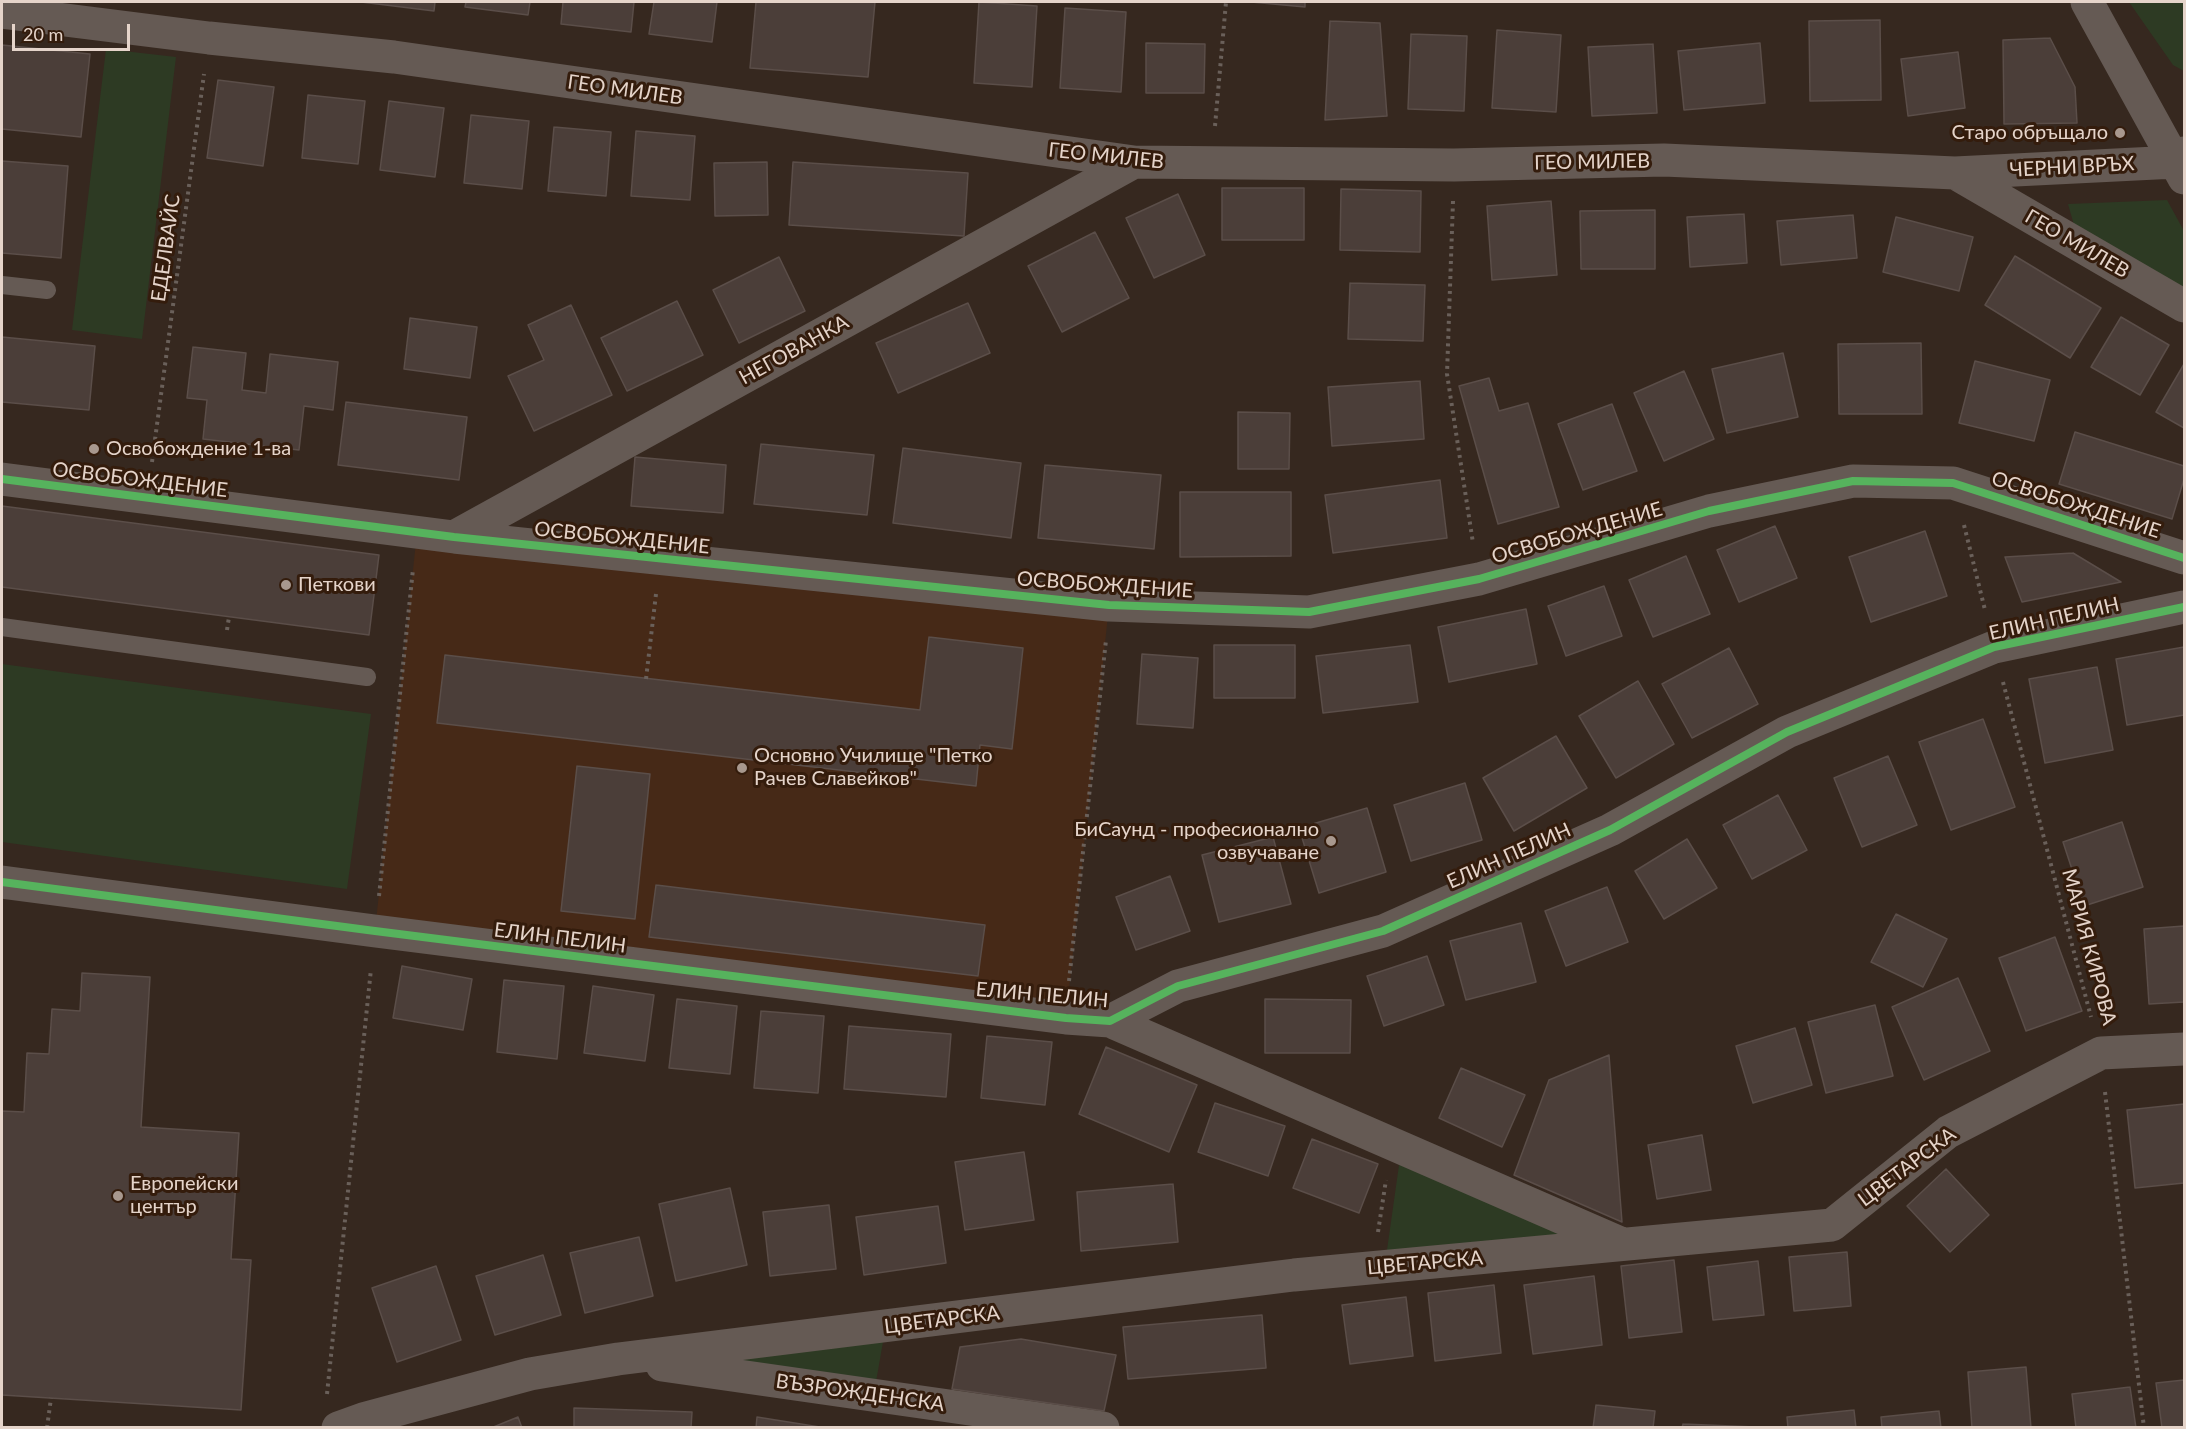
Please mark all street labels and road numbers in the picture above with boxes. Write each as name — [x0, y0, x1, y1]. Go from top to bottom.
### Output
street label: ГЕО МИЛЕВ — [566, 70, 684, 110]
street label: ГЕО МИЛЕВ — [1047, 138, 1165, 174]
street label: ГЕО МИЛЕВ — [1534, 149, 1650, 175]
street label: ЧЕРНИ ВРЪХ — [2009, 152, 2135, 182]
street label: ЕДЕЛВАЙС — [147, 193, 185, 303]
street label: ГЕО МИЛЕВ — [2021, 205, 2133, 283]
street label: НЕГОВАНКА — [735, 310, 853, 390]
street label: ОСВОБОЖДЕНИЕ — [51, 457, 229, 503]
street label: ОСВОБОЖДЕНИЕ — [1988, 466, 2164, 544]
street label: ОСВОБОЖДЕНИЕ — [1489, 497, 1665, 569]
street label: ОСВОБОЖДЕНИЕ — [533, 517, 711, 559]
street label: ОСВОБОЖДЕНИЕ — [1016, 567, 1194, 603]
street label: ЕЛИН ПЕЛИН — [1986, 592, 2122, 646]
street label: ЕЛИН ПЕЛИН — [1443, 818, 1575, 894]
street label: МАРИЯ КИРОВА — [2057, 866, 2121, 1028]
street label: ЕЛИН ПЕЛИН — [493, 918, 627, 958]
street label: ЕЛИН ПЕЛИН — [975, 977, 1109, 1013]
street label: ЦВЕТАРСКА — [1853, 1122, 1961, 1212]
street label: ЦВЕТАРСКА — [1366, 1246, 1484, 1280]
street label: ЦВЕТАРСКА — [883, 1301, 1001, 1339]
street label: ВЪЗРОЖДЕНСКА — [774, 1369, 946, 1417]

